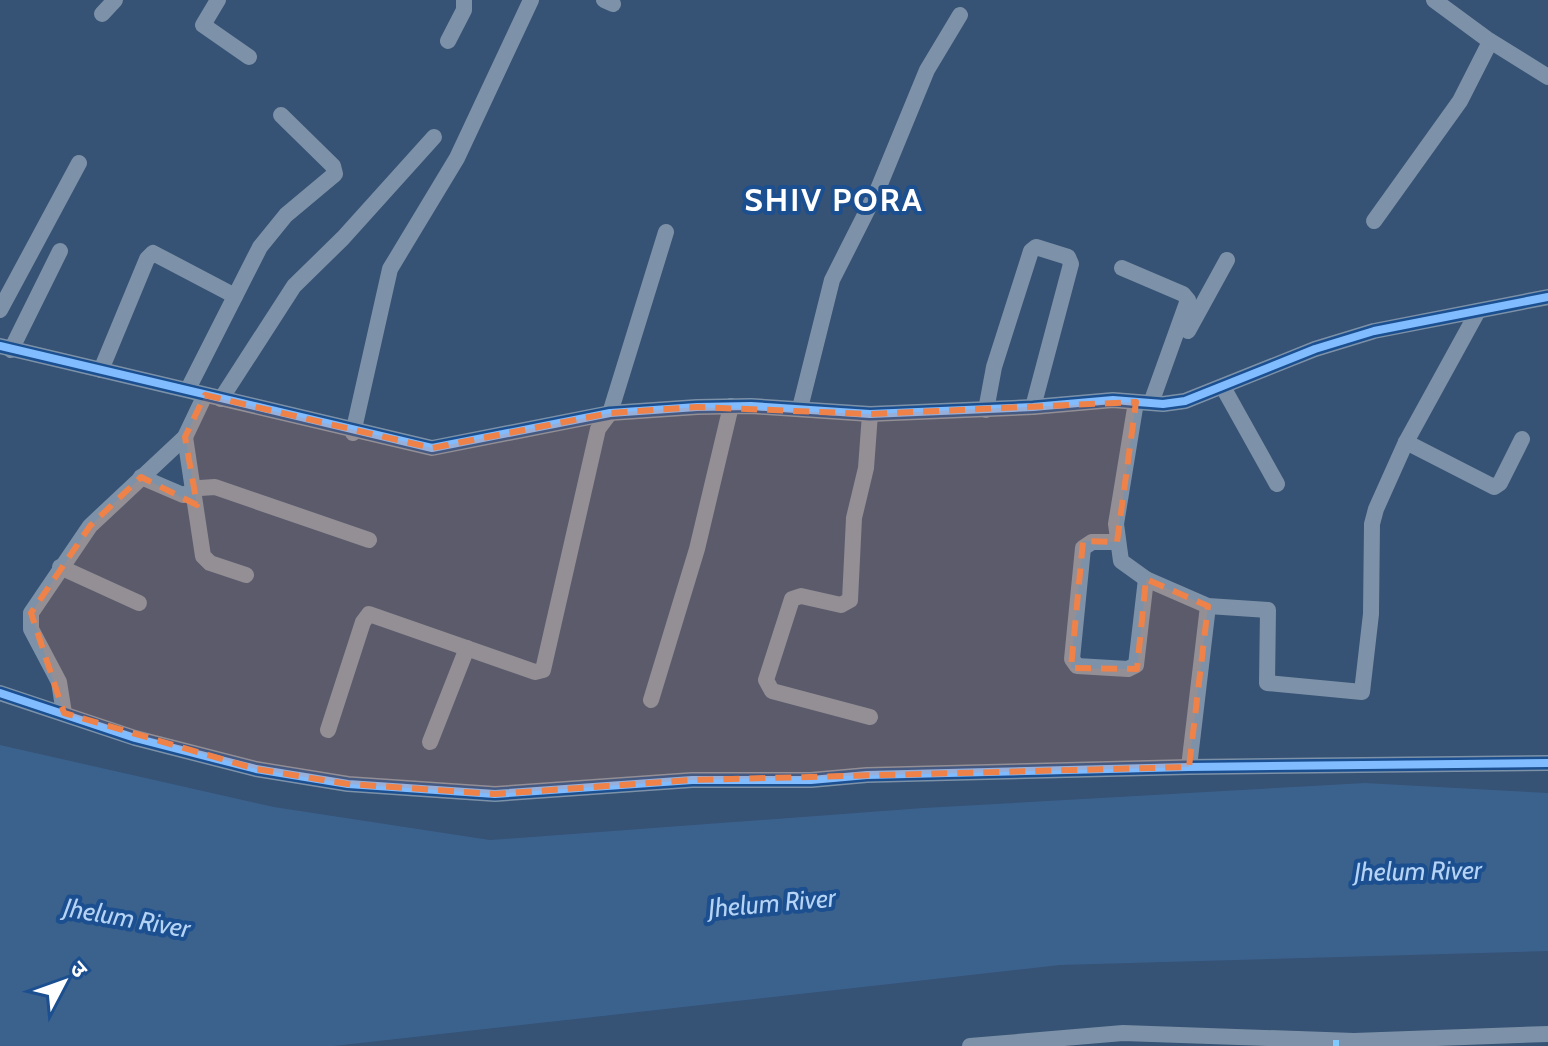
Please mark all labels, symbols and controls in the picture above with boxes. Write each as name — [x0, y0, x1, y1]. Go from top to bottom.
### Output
district label: SHIV PORA — [744, 180, 924, 219]
water label: Jhelum River — [1352, 854, 1483, 888]
water label: Jhelum River — [705, 881, 838, 925]
water label: Jhelum River — [59, 891, 194, 945]
north arrow — [24, 942, 104, 1022]
text: उ — [64, 955, 94, 984]

